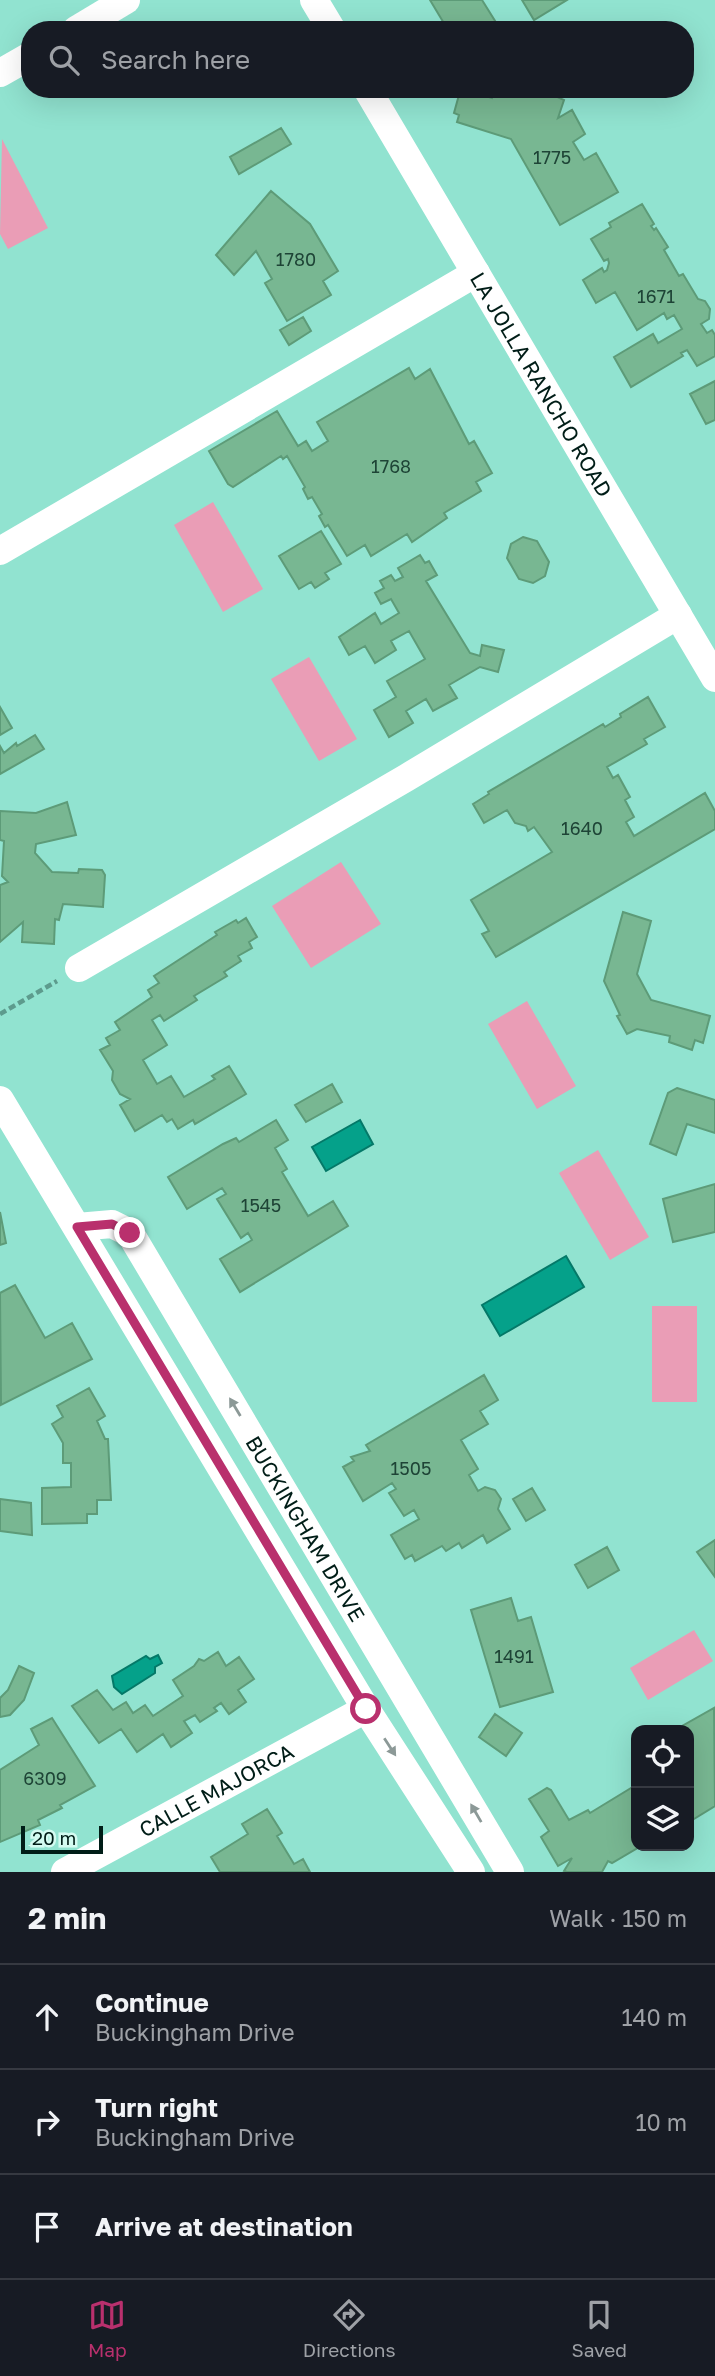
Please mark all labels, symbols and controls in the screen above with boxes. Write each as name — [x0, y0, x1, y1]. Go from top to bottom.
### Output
search box — [21, 21, 694, 98]
icon: search — [45, 41, 83, 79]
text: Search here — [101, 44, 250, 75]
house number: 1775 — [533, 146, 571, 168]
house number: 1780 — [276, 248, 316, 270]
street label: LA JOLLA RANCHO ROAD — [465, 267, 618, 501]
house number: 1671 — [637, 285, 675, 307]
house number: 1768 — [371, 455, 411, 477]
house number: 1640 — [561, 817, 603, 839]
house number: 1545 — [241, 1194, 281, 1216]
route end — [114, 1217, 145, 1248]
one-way arrow — [228, 1397, 241, 1416]
street label: BUCKINGHAM DRIVE — [240, 1431, 371, 1626]
house number: 1505 — [391, 1457, 431, 1479]
house number: 1491 — [494, 1645, 534, 1667]
route start — [350, 1693, 381, 1724]
map controls — [631, 1725, 694, 1851]
button: locate — [631, 1725, 694, 1788]
one-way arrow — [384, 1737, 397, 1756]
street label: CALLE MAJORCA — [135, 1738, 298, 1842]
house number: 6309 — [23, 1767, 67, 1789]
button: layers — [631, 1788, 694, 1851]
one-way arrow — [470, 1803, 482, 1822]
scale bar — [21, 1823, 103, 1855]
text: 20 m — [32, 1826, 76, 1849]
text: 2 min — [28, 1900, 106, 1936]
text: Walk · 150 m — [549, 1904, 687, 1932]
text: Continue — [95, 1987, 209, 2018]
icon: ahead — [28, 1998, 66, 2036]
text: 140 m — [621, 2003, 687, 2031]
text: Buckingham Drive — [95, 2018, 295, 2046]
text: Turn right — [95, 2092, 218, 2123]
icon: right — [28, 2103, 66, 2141]
text: 10 m — [635, 2108, 687, 2136]
text: Buckingham Drive — [95, 2123, 295, 2151]
icon: arrive — [28, 2208, 66, 2246]
text: Arrive at destination — [95, 2211, 353, 2242]
tab: Map — [88, 2296, 127, 2361]
tab: Directions — [303, 2296, 396, 2361]
tab: Saved — [572, 2296, 627, 2361]

